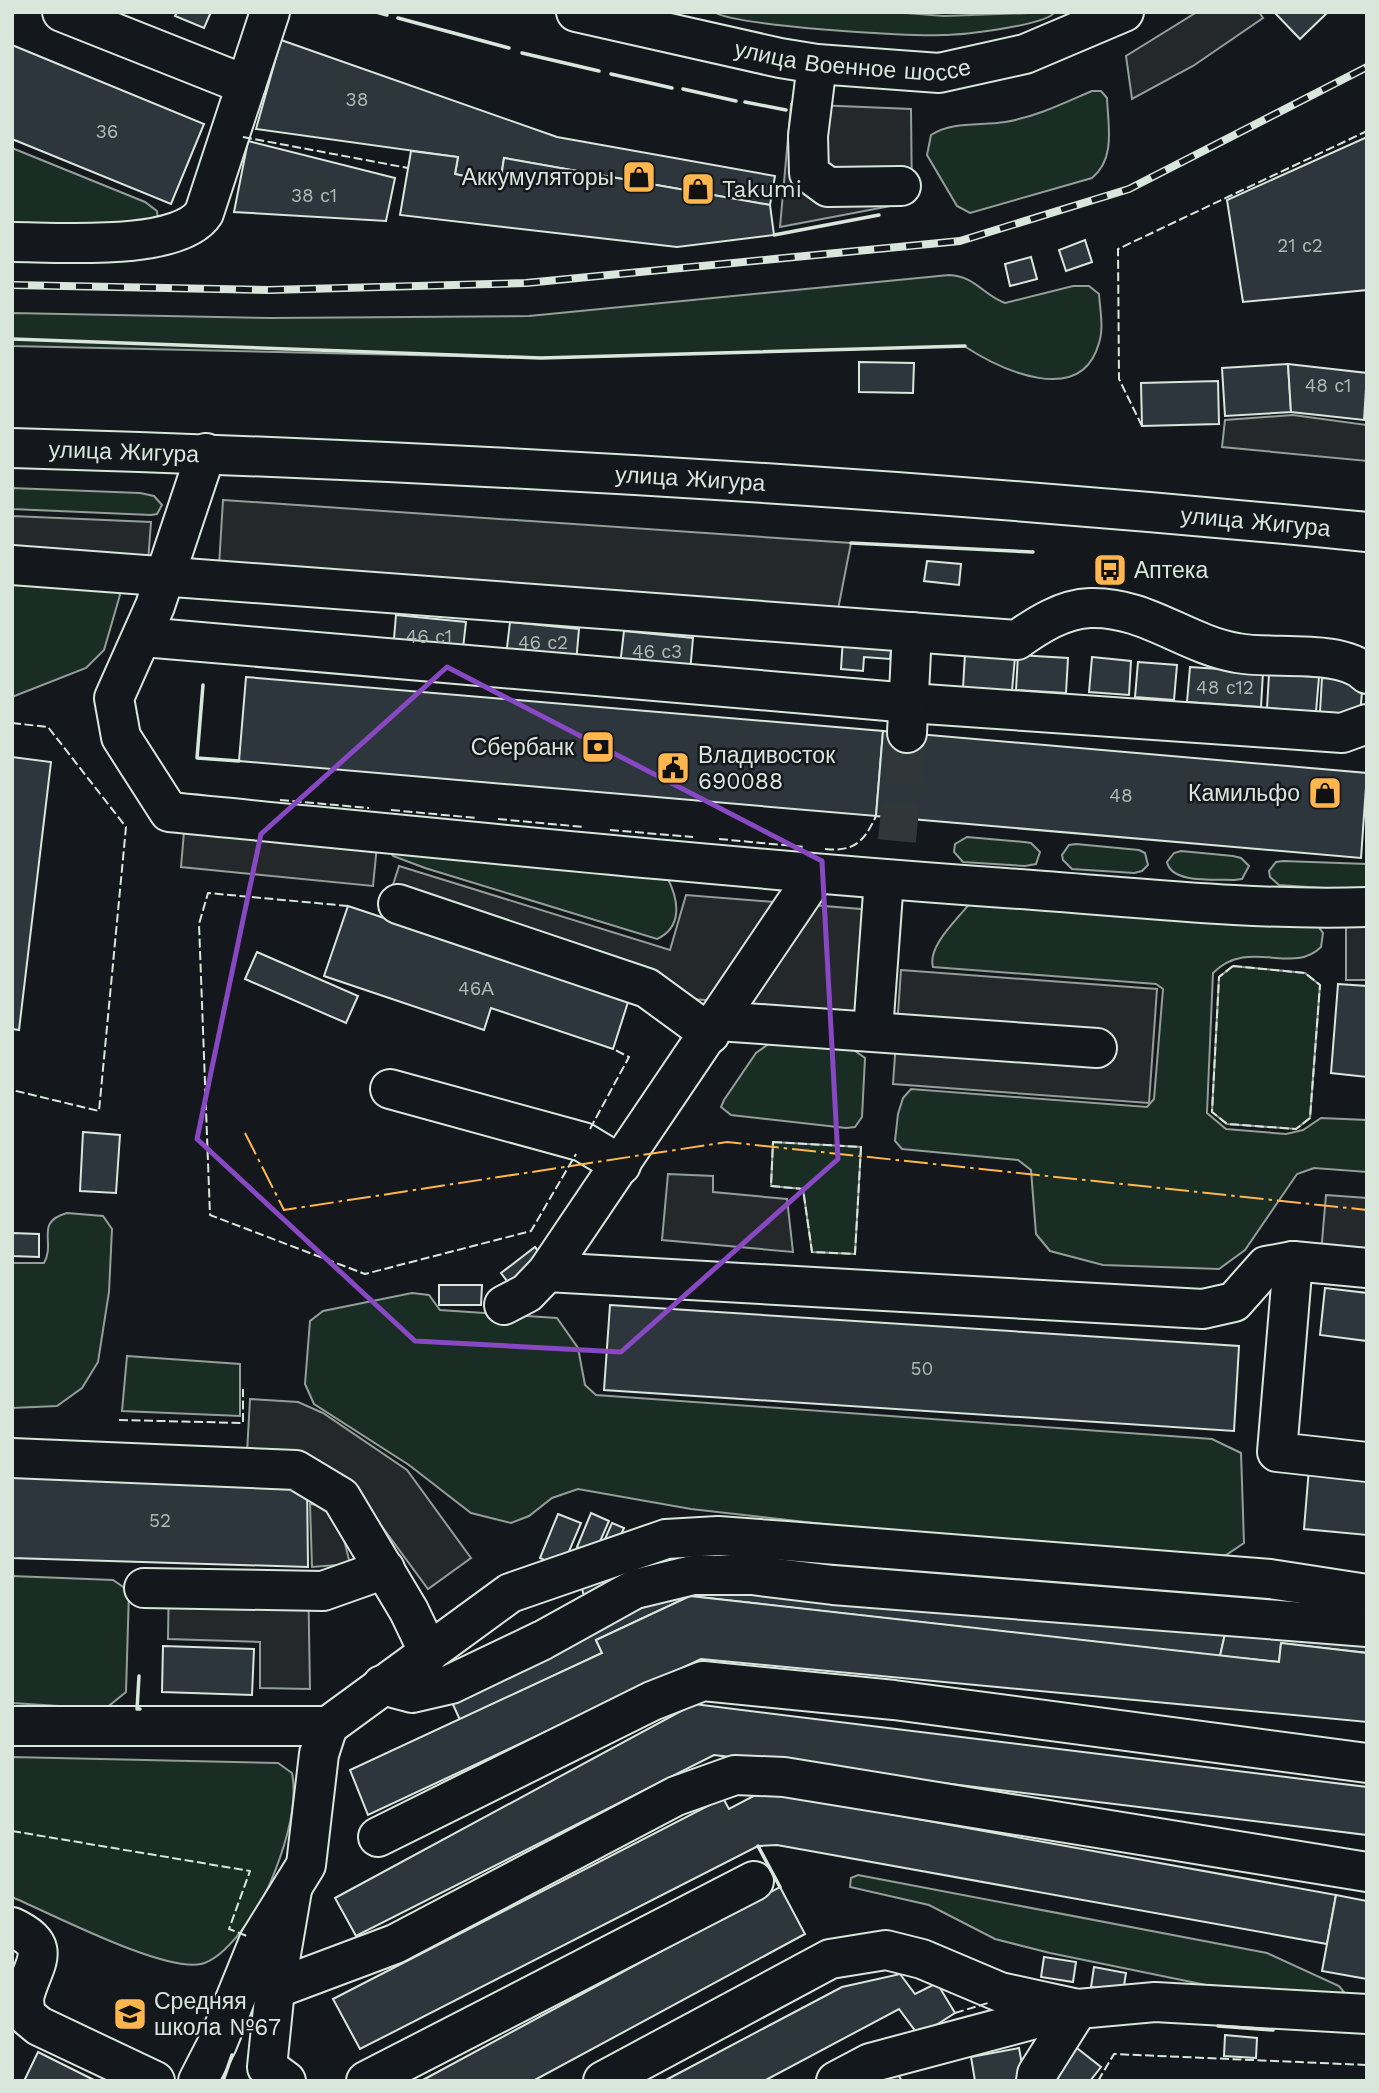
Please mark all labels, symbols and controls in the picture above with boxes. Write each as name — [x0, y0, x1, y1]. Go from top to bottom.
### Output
street label: улица Военное шоссе — [732, 35, 973, 87]
house number: 38 — [346, 88, 368, 111]
house number: 36 — [96, 120, 118, 143]
shop icon: Аккумуляторы — [620, 158, 658, 196]
place label: Аккумуляторы — [462, 164, 614, 191]
shop icon: Takumi — [679, 170, 717, 208]
place label: Takumi — [722, 176, 802, 203]
house number: 38 с1 — [291, 184, 337, 207]
house number: 21 с2 — [1277, 234, 1323, 257]
house number: 48 с1 — [1305, 374, 1351, 397]
street label: улица Жигура — [48, 436, 200, 468]
street label: улица Жигура — [614, 460, 766, 497]
street label: улица Жигура — [1180, 501, 1332, 542]
bus stop icon: Аптека — [1091, 551, 1129, 589]
place label: Аптека — [1134, 557, 1208, 584]
house number: 46 с1 — [406, 625, 452, 648]
house number: 46 с2 — [518, 631, 568, 654]
house number: 46 с3 — [632, 640, 682, 663]
house number: 48 с12 — [1196, 676, 1254, 699]
bank icon: Сбербанк — [579, 728, 617, 766]
place label: Сбербанк — [471, 734, 575, 761]
place label: Владивосток 690088 — [698, 742, 836, 795]
public building icon: Владивосток 690088 — [654, 749, 692, 787]
shop icon: Камильфо — [1306, 774, 1344, 812]
place label: Камильфо — [1188, 780, 1300, 807]
house number: 48 — [1109, 784, 1133, 807]
house number: 46А — [458, 977, 494, 1000]
house number: 50 — [911, 1357, 933, 1380]
house number: 52 — [149, 1509, 171, 1532]
place label: Средняя школа №67 — [154, 1988, 281, 2041]
school or university icon: Средняя школа №67 — [111, 1995, 149, 2033]

